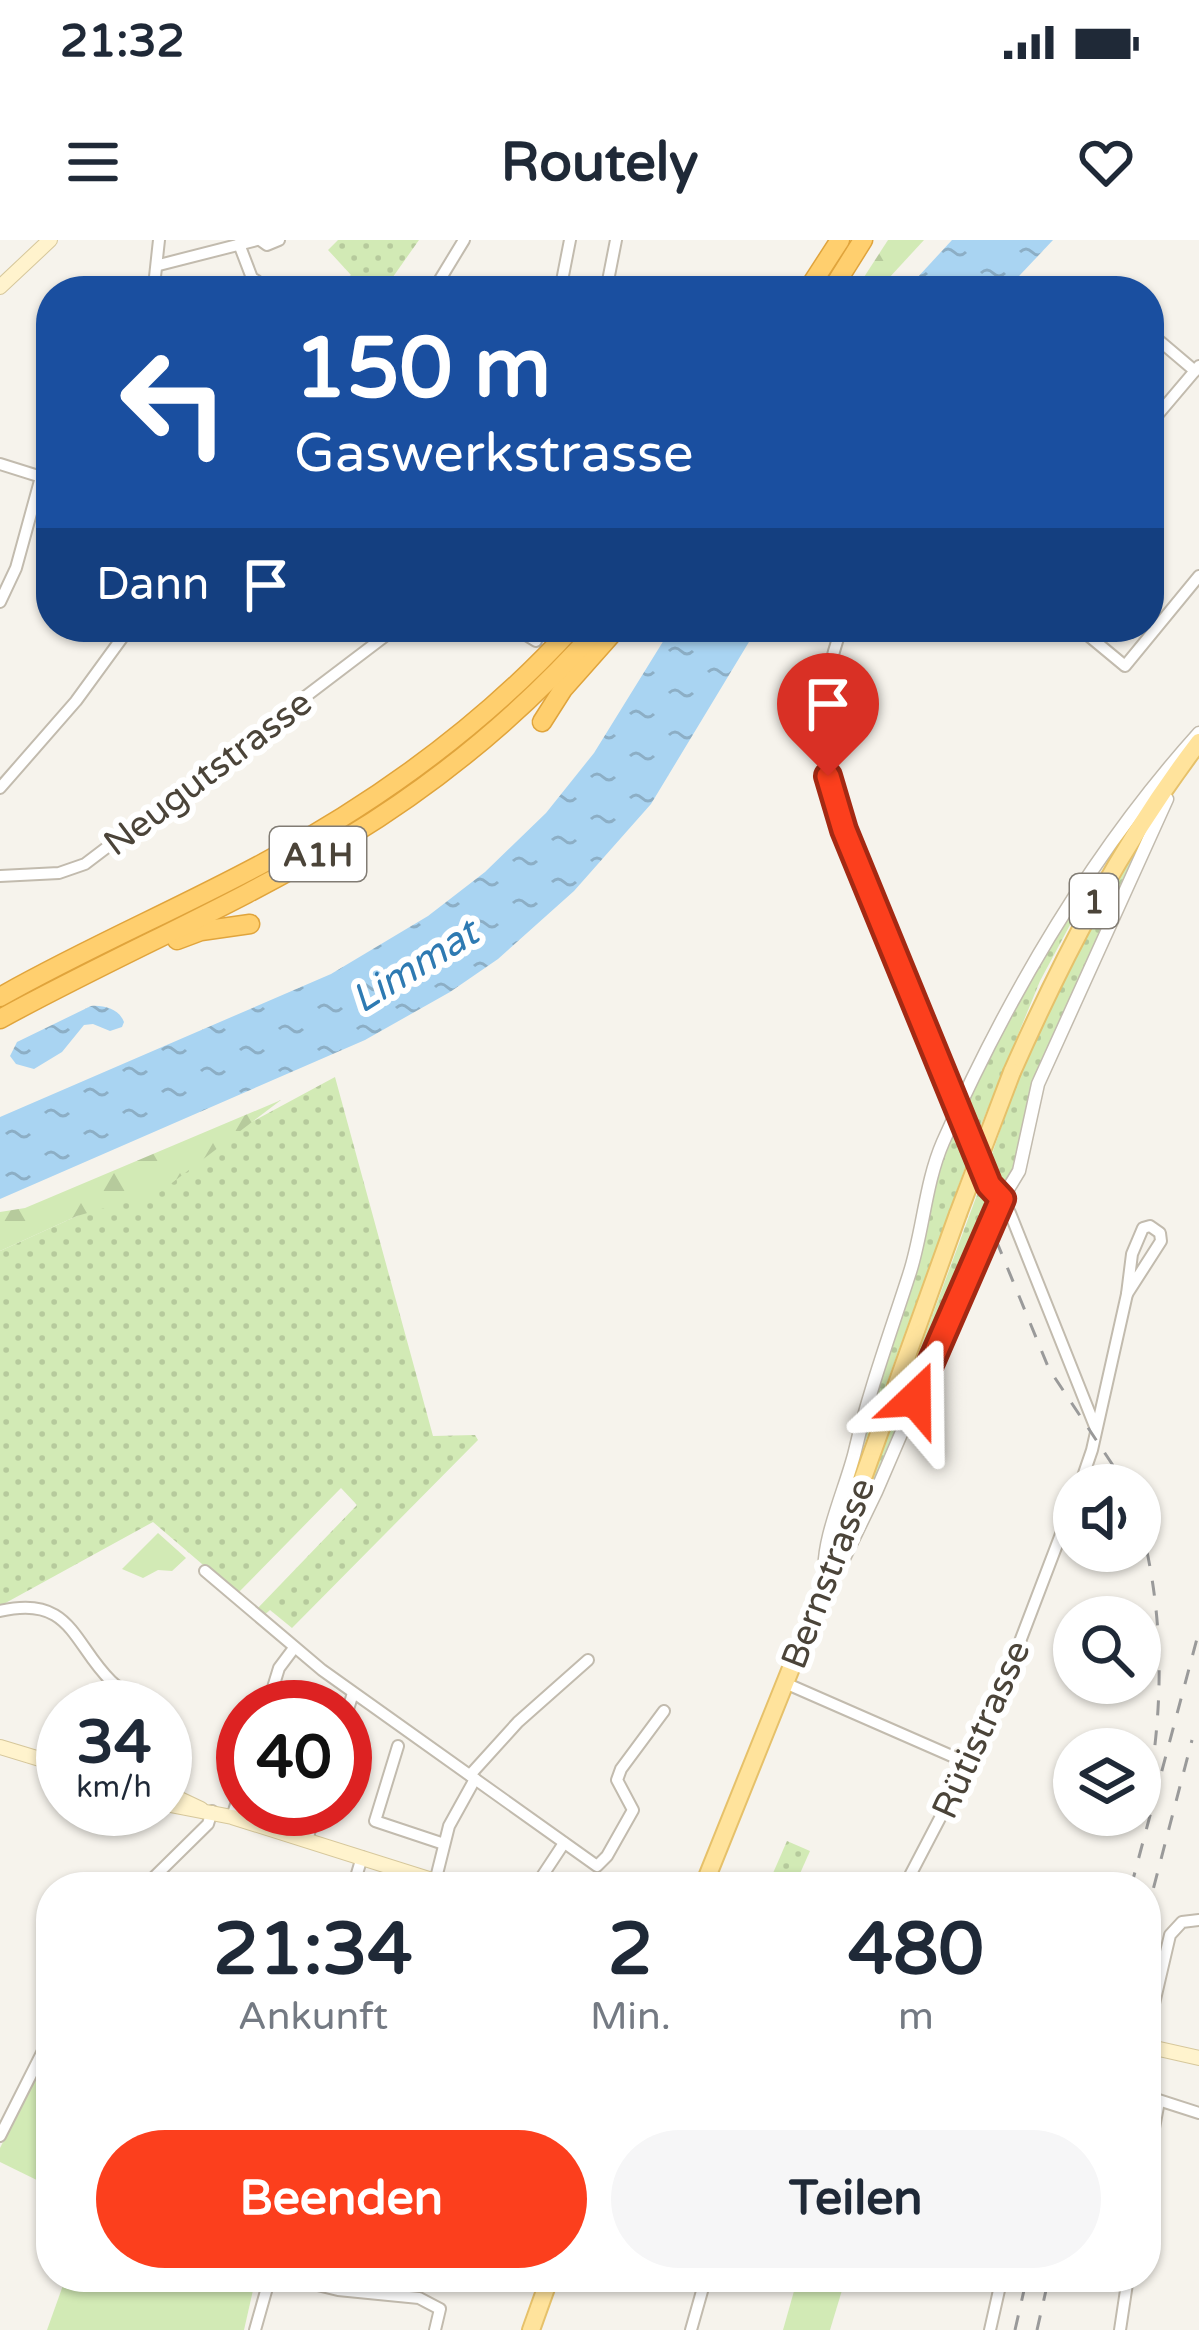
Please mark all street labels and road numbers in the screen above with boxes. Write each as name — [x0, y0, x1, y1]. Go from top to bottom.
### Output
street label: Neugutstrasse — [96, 681, 320, 865]
road number: A1H — [270, 827, 366, 881]
road number: 1 — [1070, 874, 1118, 928]
street label: Bernstrasse — [772, 1472, 884, 1675]
street label: Rütistrasse — [923, 1634, 1040, 1825]

